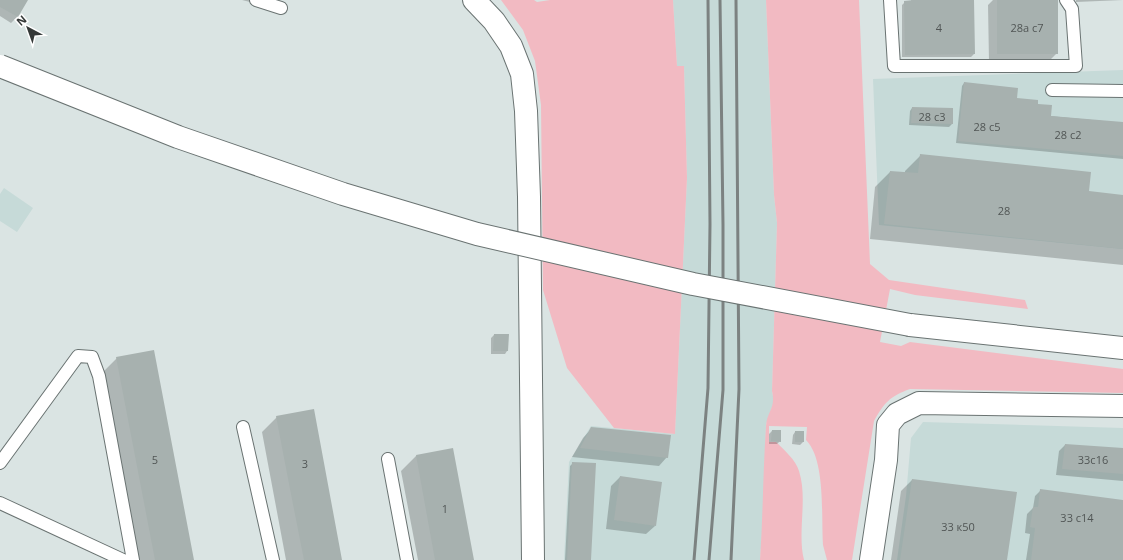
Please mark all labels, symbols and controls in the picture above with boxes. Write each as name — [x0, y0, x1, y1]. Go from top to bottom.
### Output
north arrow — [8, 8, 48, 48]
text: N — [13, 11, 29, 29]
house number: 4 — [936, 20, 943, 35]
house number: 28а с7 — [1010, 20, 1044, 35]
house number: 28 с3 — [919, 109, 946, 124]
house number: 28 с5 — [974, 119, 1001, 134]
house number: 28 с2 — [1055, 127, 1082, 142]
house number: 28 — [998, 203, 1010, 218]
house number: 5 — [152, 452, 158, 467]
house number: 33с16 — [1078, 452, 1108, 467]
house number: 3 — [302, 456, 308, 471]
house number: 1 — [442, 501, 448, 516]
house number: 33 с14 — [1060, 510, 1094, 525]
house number: 33 к50 — [941, 519, 975, 534]

